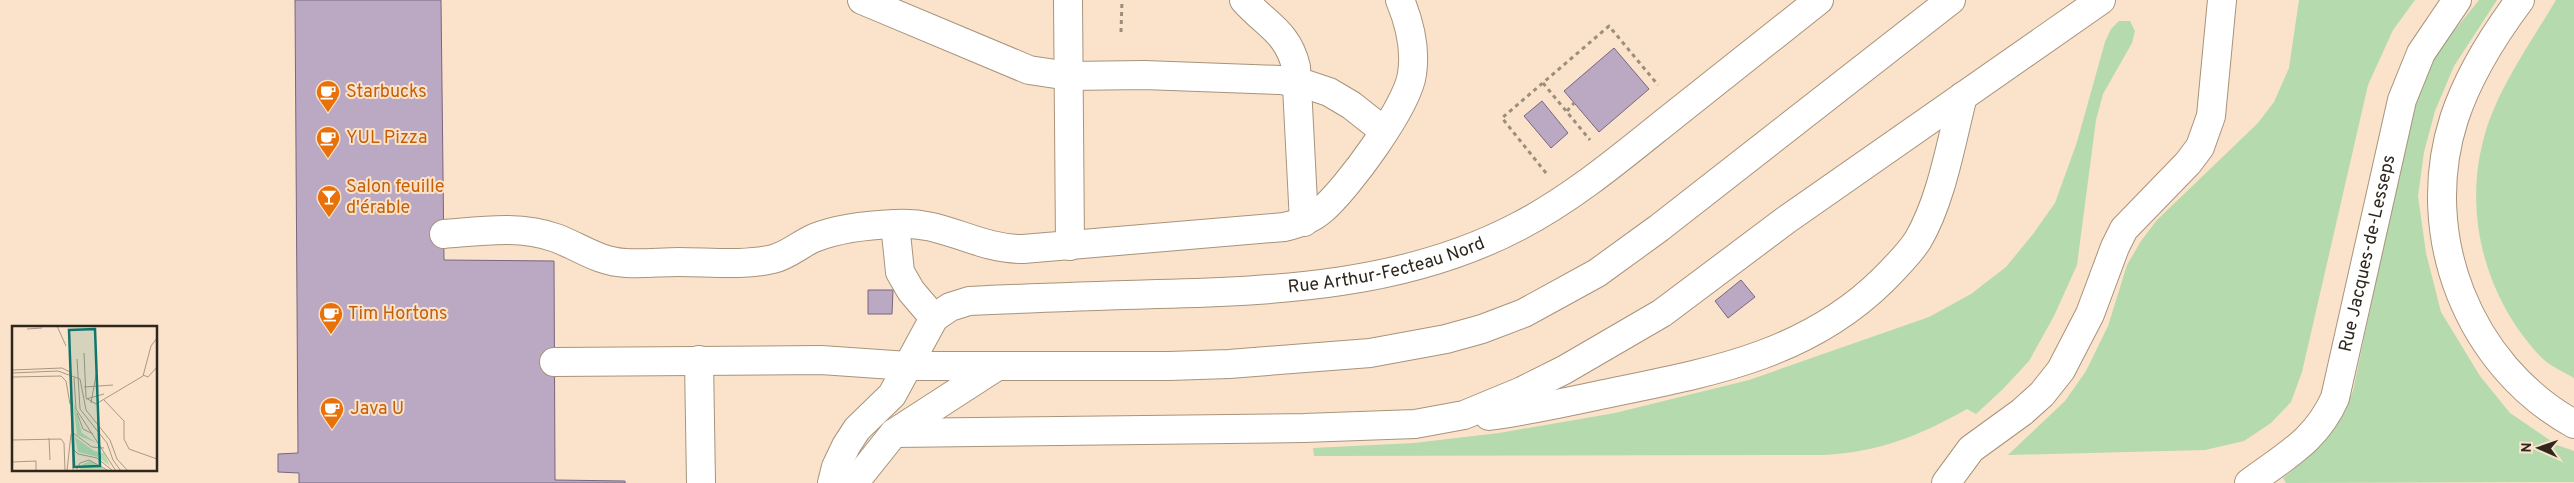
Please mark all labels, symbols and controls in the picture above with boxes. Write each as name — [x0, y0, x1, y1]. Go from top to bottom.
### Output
cafe icon: Starbucks — [315, 79, 341, 113]
place label: Starbucks — [346, 81, 427, 104]
cafe icon: YUL Pizza — [315, 125, 341, 159]
place label: YUL Pizza — [346, 127, 427, 150]
street label: Rue Jacques-de-Lesseps — [2334, 153, 2401, 354]
place label: Salon feuille d'érable — [346, 176, 444, 220]
bar icon: Salon feuille d'érable — [316, 184, 342, 218]
street label: Rue Arthur-Fecteau Nord — [1287, 232, 1488, 299]
cafe icon: Tim Hortons — [318, 301, 344, 335]
place label: Tim Hortons — [348, 303, 448, 326]
inset map — [12, 326, 158, 470]
cafe icon: Java U — [319, 396, 345, 430]
place label: Java U — [350, 398, 404, 421]
north arrow — [2514, 423, 2564, 473]
text: N — [2519, 442, 2536, 453]

